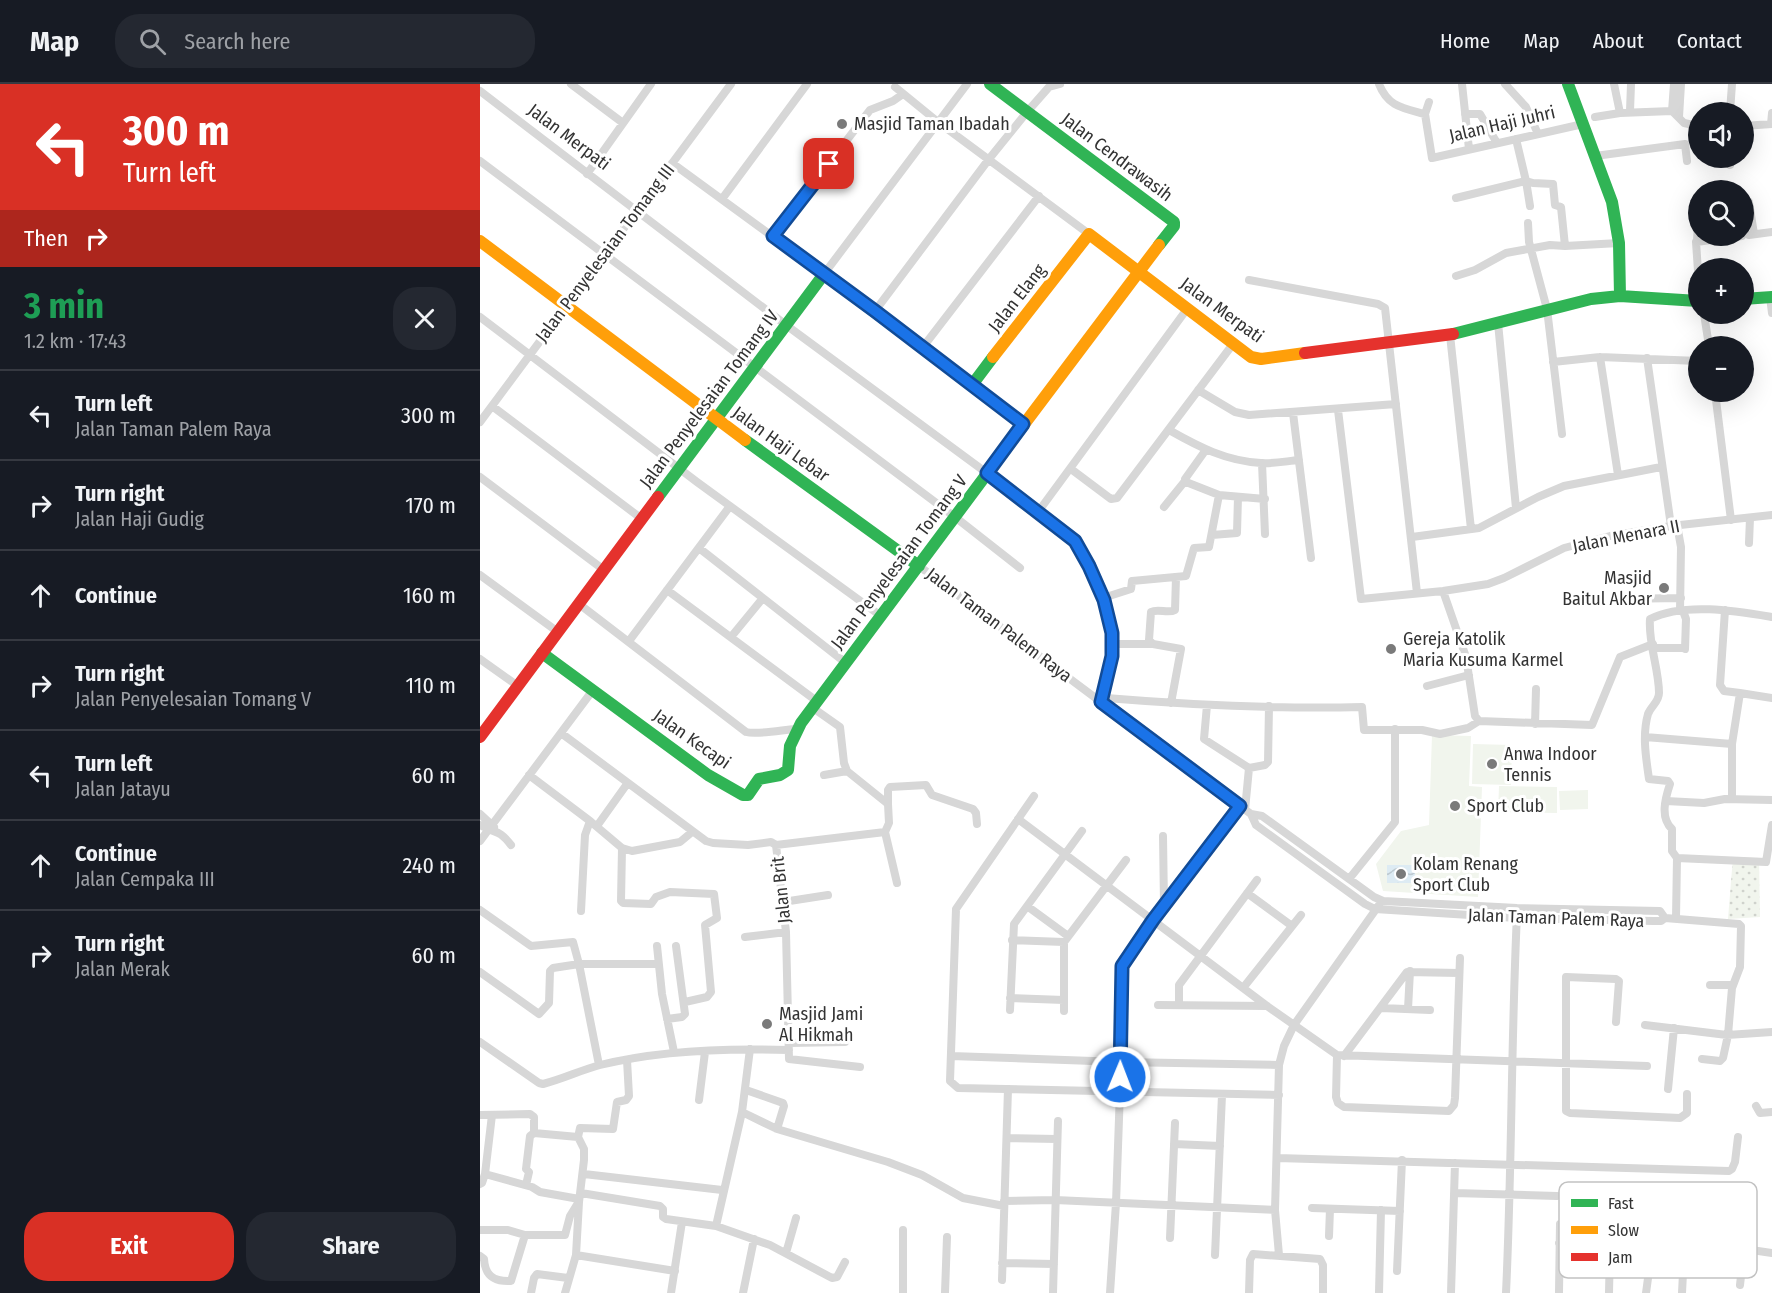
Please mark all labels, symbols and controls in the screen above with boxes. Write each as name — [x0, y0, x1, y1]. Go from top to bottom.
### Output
search box — [115, 14, 535, 68]
text: Map — [30, 25, 79, 58]
icon: search — [136, 25, 169, 58]
text: Search here — [184, 28, 290, 55]
text: Home — [1440, 28, 1490, 54]
text: Map — [1523, 28, 1560, 54]
text: About — [1593, 28, 1644, 54]
text: Contact — [1677, 28, 1742, 54]
street label: Jalan Merpati — [523, 99, 615, 175]
street label: Jalan Haji Juhri — [1447, 101, 1557, 147]
map controls — [1688, 102, 1754, 402]
button: sound — [1688, 102, 1754, 168]
text: 300 m — [123, 106, 230, 156]
icon: left — [24, 108, 102, 186]
street label: Jalan Cendrawasih — [1057, 108, 1177, 206]
place label: Masjid Taman Ibadah — [854, 113, 1010, 135]
marker: Masjid Taman Ibadah — [835, 117, 849, 131]
pin — [803, 138, 854, 189]
icon: arrive — [812, 147, 845, 180]
text: Turn left — [123, 157, 216, 189]
street label: Jalan Penyelesaian Tomang III — [531, 160, 679, 346]
button: search — [1688, 180, 1754, 246]
icon: right — [80, 222, 113, 255]
text: Then — [24, 225, 68, 252]
button: + — [1688, 258, 1754, 324]
street label: Jalan Elang — [984, 259, 1051, 336]
street label: Jalan Merpati — [1176, 272, 1268, 348]
text: 3 min — [24, 284, 104, 328]
button: close — [393, 287, 456, 350]
street label: Jalan Penyelesaian Tomang IV — [635, 305, 784, 492]
text: 1.2 km · 17:43 — [24, 329, 126, 353]
button: − — [1688, 336, 1754, 402]
text: Turn left — [75, 390, 153, 417]
icon: left — [24, 399, 57, 432]
street label: Jalan Haji Lebar — [728, 401, 834, 487]
text: 300 m — [401, 402, 456, 429]
text: Jalan Taman Palem Raya — [75, 417, 272, 441]
street label: Jalan Penyelesaian Tomang V — [826, 470, 972, 653]
text: Turn right — [75, 480, 164, 507]
icon: right — [24, 489, 57, 522]
text: 170 m — [405, 492, 456, 519]
text: Jalan Haji Gudig — [75, 507, 204, 531]
street label: Jalan Menara II — [1570, 515, 1682, 557]
street label: Jalan Taman Palem Raya — [922, 563, 1076, 687]
place label: Masjid Baitul Akbar — [1562, 567, 1653, 610]
icon: ahead — [24, 579, 57, 612]
marker: Masjid Baitul Akbar — [1657, 581, 1671, 595]
text: Continue — [75, 582, 157, 609]
text: 160 m — [403, 582, 456, 609]
place label: Gereja Katolik Maria Kusuma Karmel — [1403, 628, 1563, 671]
marker: Gereja Katolik Maria Kusuma Karmel — [1384, 642, 1398, 656]
text: Turn right — [75, 660, 164, 687]
icon: right — [24, 669, 57, 702]
text: 110 m — [406, 672, 456, 699]
text: Jalan Penyelesaian Tomang V — [75, 687, 311, 711]
street label: Jalan Kecapi — [649, 704, 735, 774]
place label: Anwa Indoor Tennis — [1504, 743, 1597, 786]
text: Turn left — [75, 750, 153, 777]
marker: Anwa Indoor Tennis — [1485, 757, 1499, 771]
icon: left — [24, 759, 57, 792]
text: 60 m — [412, 762, 456, 789]
text: Jalan Jatayu — [75, 777, 171, 801]
place label: Sport Club — [1467, 795, 1544, 817]
marker: Sport Club — [1448, 799, 1462, 813]
text: Continue — [75, 840, 157, 867]
icon: ahead — [24, 849, 57, 882]
text: 240 m — [403, 852, 456, 879]
place label: Kolam Renang Sport Club — [1413, 853, 1519, 896]
street label: Jalan Brit — [767, 855, 795, 925]
text: Jalan Cempaka III — [75, 867, 215, 891]
marker: Kolam Renang Sport Club — [1394, 867, 1408, 881]
street label: Jalan Taman Palem Raya — [1467, 904, 1645, 932]
text: Turn right — [75, 930, 164, 957]
icon: right — [24, 939, 57, 972]
text: 60 m — [412, 942, 456, 969]
text: Jalan Merak — [75, 957, 170, 981]
place label: Masjid Jami Al Hikmah — [779, 1003, 863, 1046]
marker: Masjid Jami Al Hikmah — [760, 1017, 774, 1031]
position arrow — [1088, 1045, 1152, 1109]
legend — [1559, 1182, 1757, 1278]
text: Fast — [1608, 1194, 1635, 1213]
button: Exit — [24, 1212, 234, 1281]
button: Share — [246, 1212, 456, 1281]
text: Slow — [1608, 1221, 1639, 1240]
text: Jam — [1608, 1248, 1633, 1267]

